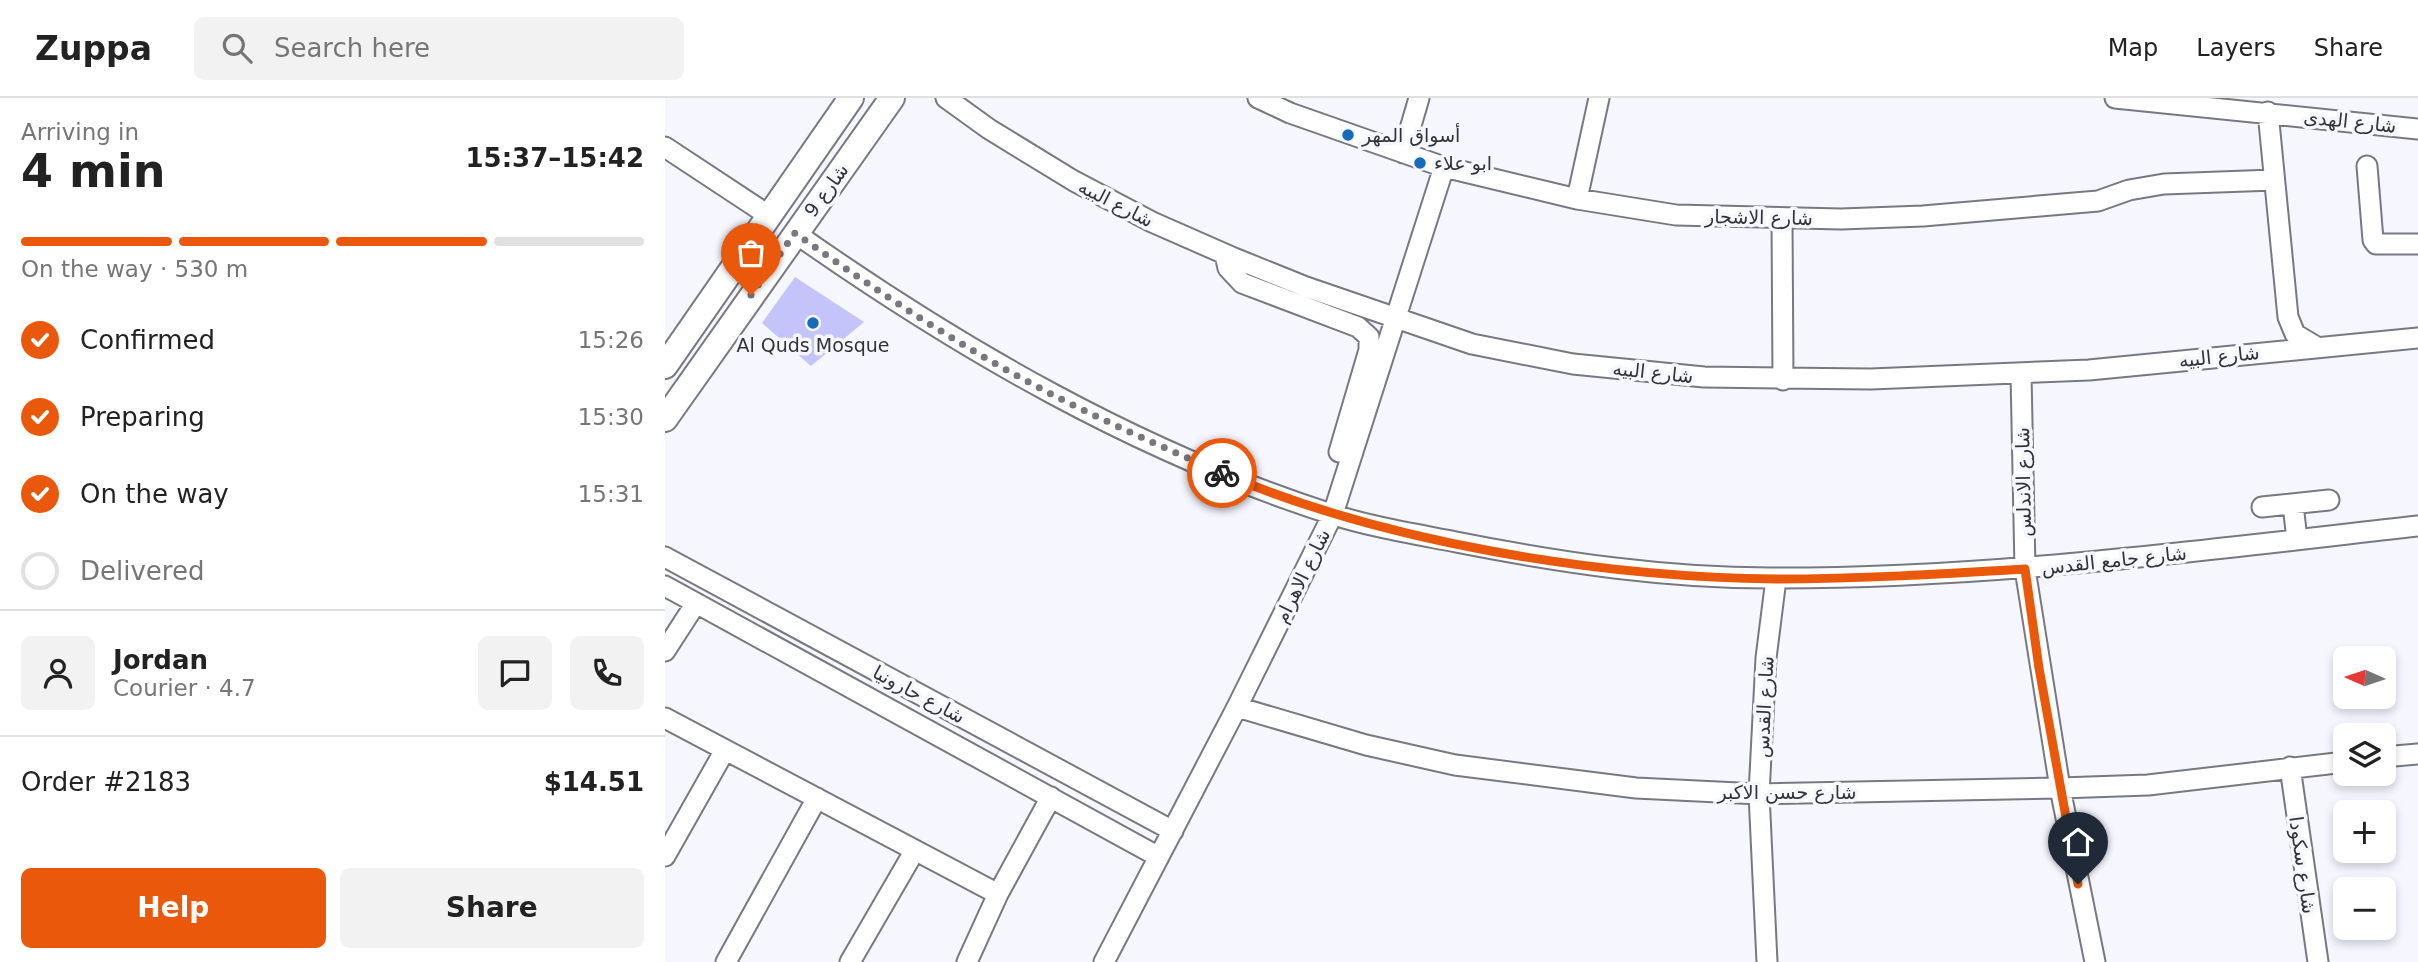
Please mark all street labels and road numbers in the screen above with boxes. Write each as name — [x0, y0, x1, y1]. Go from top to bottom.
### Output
street label: شارع الهدى — [2303, 105, 2397, 138]
street label: شارع 9 — [799, 159, 853, 221]
street label: شارع البيه — [1074, 175, 1157, 232]
street label: شارع الاشجار — [1704, 205, 1813, 230]
street label: شارع البيه — [2178, 341, 2261, 372]
street label: شارع البيه — [1611, 357, 1694, 388]
street label: شارع الاندلس — [2011, 427, 2036, 537]
street label: شارع الاهرام — [1270, 525, 1335, 627]
street label: شارع جامع القدس — [2040, 541, 2188, 580]
street label: شارع القدس — [1750, 655, 1779, 759]
street label: شارع حارونيا — [869, 661, 969, 728]
street label: شارع حسن الاكبر — [1717, 781, 1856, 804]
street label: شارع سكودا — [2284, 815, 2321, 915]

